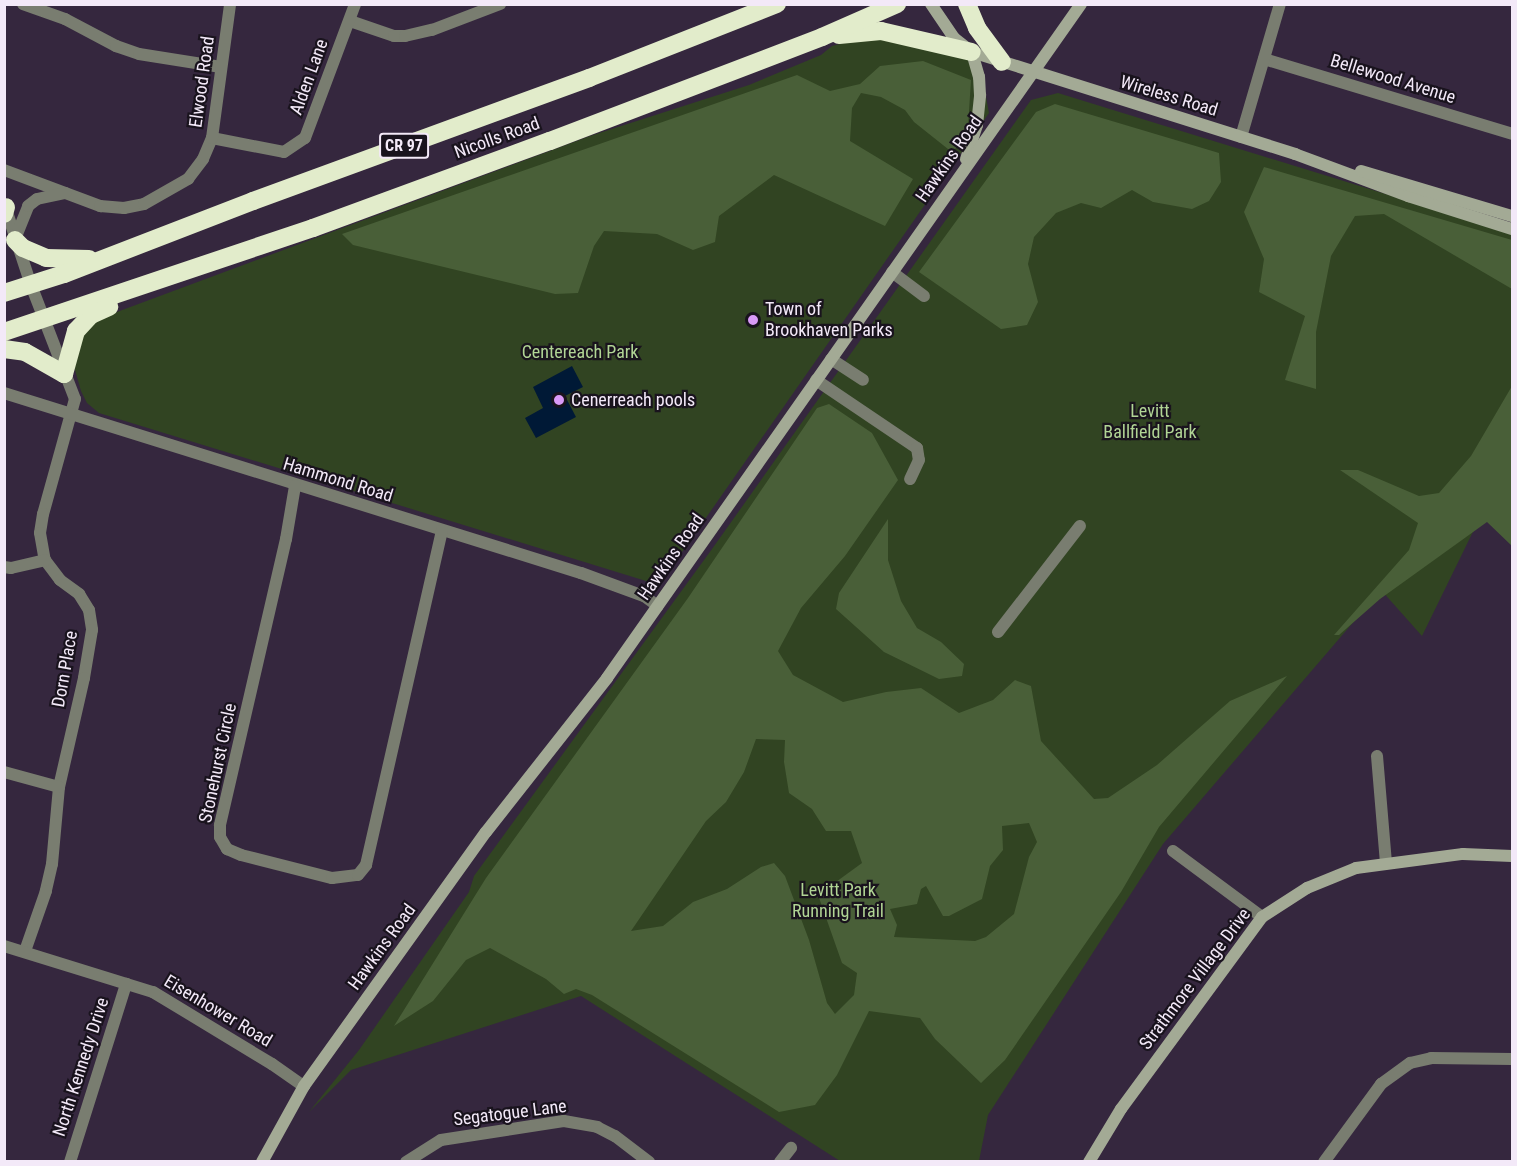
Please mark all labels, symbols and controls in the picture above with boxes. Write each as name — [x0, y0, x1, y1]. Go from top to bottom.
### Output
street label: Elwood Road — [185, 35, 219, 129]
street label: Alden Lane — [285, 36, 333, 118]
street label: Bellewood Avenue — [1328, 50, 1458, 108]
street label: Wireless Road — [1118, 71, 1220, 121]
street label: Hawkins Road — [911, 111, 987, 207]
street label: Nicolls Road — [451, 113, 543, 163]
road number: CR 97 — [378, 133, 430, 159]
place label: Town of Brookhaven Parks — [765, 299, 893, 342]
marker: Town of Brookhaven Parks — [746, 313, 760, 327]
park label: Centereach Park — [522, 341, 638, 363]
place label: Cenerreach pools — [571, 389, 695, 411]
marker: Cenerreach pools — [552, 393, 566, 407]
park label: Levitt Ballfield Park — [1103, 401, 1197, 444]
street label: Hammond Road — [280, 453, 396, 507]
street label: Hawkins Road — [633, 509, 709, 605]
street label: Dorn Place — [48, 629, 82, 709]
street label: Stonehurst Circle — [195, 701, 241, 825]
park label: Levitt Park Running Trail — [792, 880, 884, 922]
street label: Hawkins Road — [344, 900, 420, 994]
street label: Strathmore Village Drive — [1135, 904, 1255, 1054]
street label: Eisenhower Road — [160, 970, 276, 1052]
street label: North Kennedy Drive — [48, 995, 114, 1139]
street label: Segatogue Lane — [452, 1095, 568, 1131]

